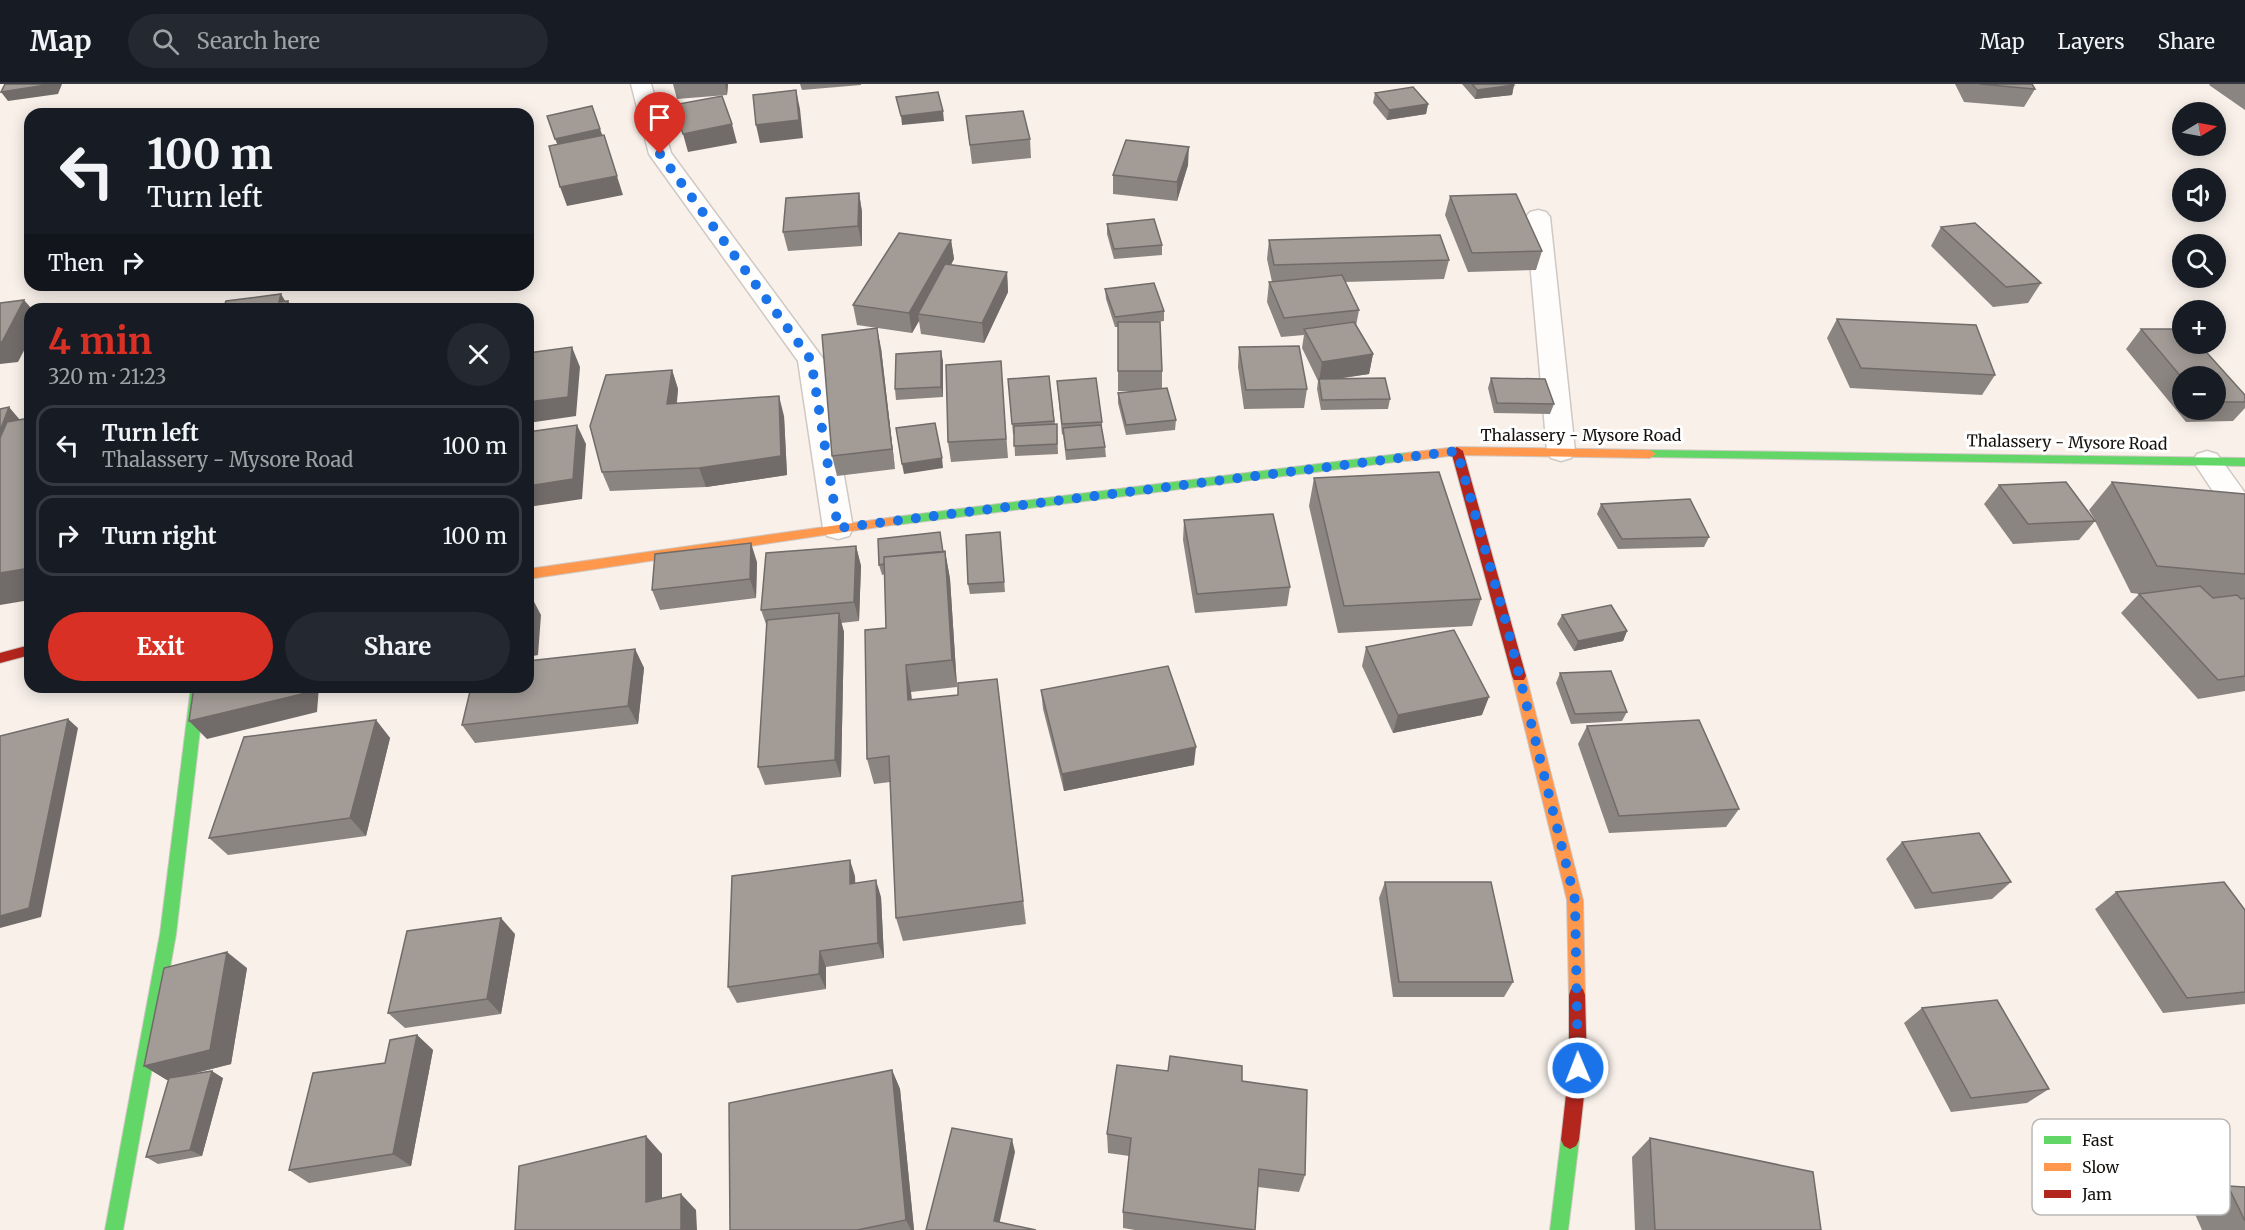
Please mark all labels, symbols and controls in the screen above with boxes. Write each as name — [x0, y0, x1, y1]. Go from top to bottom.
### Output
search box — [128, 14, 548, 68]
text: Map — [30, 23, 92, 59]
icon: search — [149, 25, 182, 58]
text: Search here — [197, 27, 320, 55]
text: Map — [1980, 28, 2025, 55]
text: Layers — [2058, 28, 2125, 55]
text: Share — [2158, 28, 2215, 55]
pin — [634, 92, 685, 154]
icon: arrive — [643, 101, 676, 134]
north arrow — [2172, 102, 2226, 156]
map controls — [2172, 102, 2226, 420]
text: 100 m — [147, 128, 273, 180]
icon: left — [48, 132, 126, 210]
button: sound — [2172, 168, 2226, 222]
text: Turn left — [147, 180, 262, 214]
button: search — [2172, 234, 2226, 288]
icon: right — [116, 246, 149, 279]
text: Then — [48, 249, 104, 277]
button: + — [2172, 300, 2226, 354]
text: 4 min — [48, 319, 152, 364]
button: close — [447, 323, 510, 386]
text: 320 m · 21:23 — [48, 364, 167, 389]
button: − — [2172, 366, 2226, 420]
text: Turn left — [102, 419, 199, 447]
street label: Thalassery - Mysore Road — [1480, 425, 1682, 445]
icon: left — [51, 429, 84, 462]
street label: Thalassery - Mysore Road — [1966, 430, 2168, 454]
text: 100 m — [442, 432, 507, 460]
text: Thalassery - Mysore Road — [102, 447, 353, 472]
icon: right — [51, 519, 84, 552]
text: Turn right — [102, 522, 216, 550]
text: 100 m — [442, 522, 507, 550]
button: Exit — [48, 612, 273, 681]
button: Share — [285, 612, 510, 681]
position arrow — [1546, 1036, 1610, 1100]
legend — [2032, 1119, 2230, 1215]
text: Fast — [2082, 1130, 2115, 1150]
text: Slow — [2082, 1157, 2120, 1177]
text: Jam — [2081, 1184, 2112, 1204]

